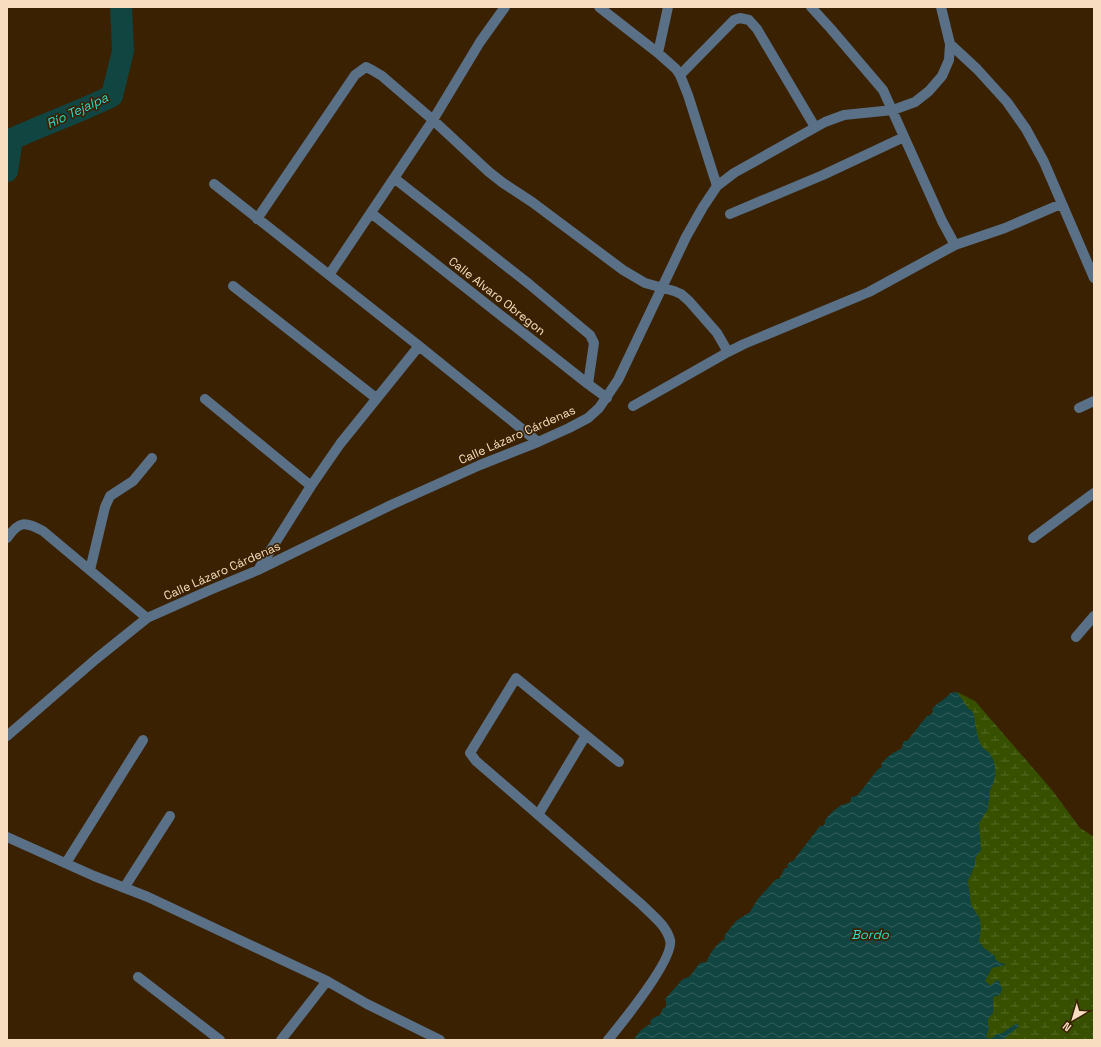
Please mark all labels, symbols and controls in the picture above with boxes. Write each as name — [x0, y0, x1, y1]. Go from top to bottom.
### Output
water label: Río Tejalpa — [44, 89, 111, 132]
street label: Calle Alvaro Obregon — [445, 253, 549, 339]
street label: Calle Lázaro Cárdenas — [456, 402, 578, 468]
street label: Calle Lázaro Cárdenas — [161, 538, 283, 604]
water label: Bordo — [851, 926, 890, 943]
north arrow — [1053, 999, 1093, 1039]
text: N — [1060, 1019, 1074, 1035]

